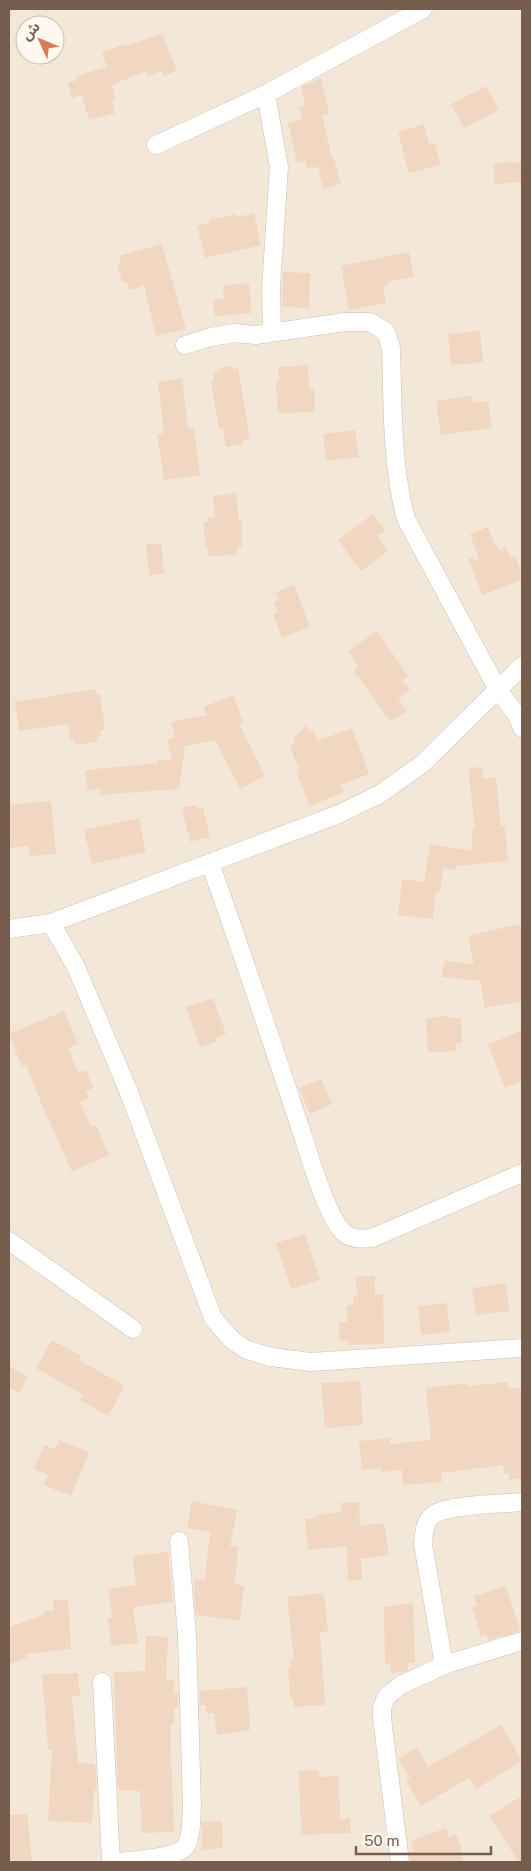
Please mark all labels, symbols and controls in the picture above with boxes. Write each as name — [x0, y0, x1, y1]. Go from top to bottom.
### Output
north arrow — [15, 15, 65, 65]
text: ش — [18, 19, 43, 43]
scale bar — [356, 1824, 491, 1856]
text: 50 m — [364, 1832, 399, 1849]

